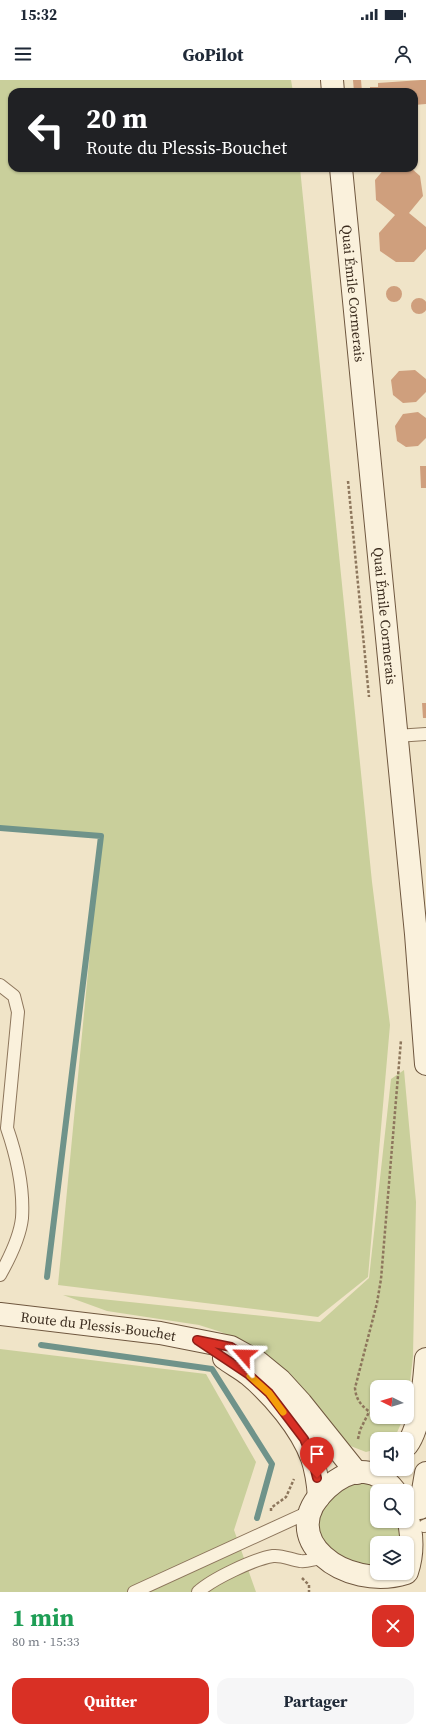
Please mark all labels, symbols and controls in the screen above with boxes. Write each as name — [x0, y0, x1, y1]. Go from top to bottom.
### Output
text: 15:32 — [20, 4, 57, 25]
text: GoPilot — [182, 42, 244, 67]
icon: menu — [12, 43, 34, 65]
icon: person — [392, 43, 414, 65]
text: 20 m — [86, 99, 148, 137]
icon: left — [20, 104, 72, 156]
text: Route du Plessis-Bouchet — [86, 135, 287, 160]
street label: Quai Émile Cormerais — [337, 224, 370, 363]
street label: Quai Émile Cormerais — [368, 546, 402, 685]
street label: Route du Plessis-Bouchet — [19, 1307, 178, 1346]
position arrow — [223, 1334, 265, 1376]
north arrow — [370, 1380, 414, 1424]
map controls — [370, 1380, 414, 1580]
button: sound — [370, 1432, 414, 1476]
pin — [300, 1437, 334, 1478]
icon: arrive — [306, 1443, 328, 1465]
button: search — [370, 1484, 414, 1528]
button: layers — [370, 1536, 414, 1580]
text: 1 min — [12, 1601, 74, 1634]
button: close — [372, 1605, 414, 1647]
text: 80 m · 15:33 — [12, 1633, 80, 1650]
button: Quitter — [12, 1678, 209, 1724]
button: Partager — [217, 1678, 414, 1724]

